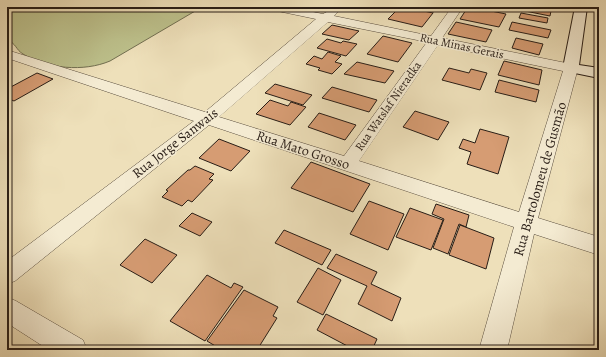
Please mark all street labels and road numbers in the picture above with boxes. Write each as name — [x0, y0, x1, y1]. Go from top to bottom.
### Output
street label: Rua Minas Gerais — [418, 29, 506, 63]
street label: Rua Watslaf Nieradka — [351, 58, 425, 154]
street label: Rua Bartolomeu de Gusmão — [509, 100, 571, 258]
street label: Rua Jorge Sanwais — [128, 103, 222, 183]
street label: Rua Mato Grosso — [254, 126, 352, 174]

